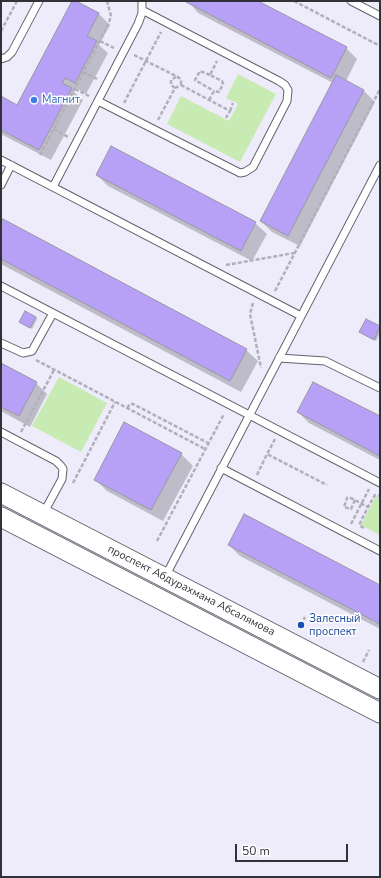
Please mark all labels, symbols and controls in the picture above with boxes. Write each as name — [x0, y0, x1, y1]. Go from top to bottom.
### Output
place label: Магнит — [42, 93, 80, 107]
marker: Магнит — [29, 95, 39, 105]
street label: проспект Абдурахмана Абсалямова — [105, 543, 277, 639]
place label: Залесный проспект — [309, 612, 360, 638]
marker: Залесный проспект — [296, 620, 306, 630]
scale bar — [237, 836, 350, 862]
text: 50 m — [242, 843, 270, 859]

